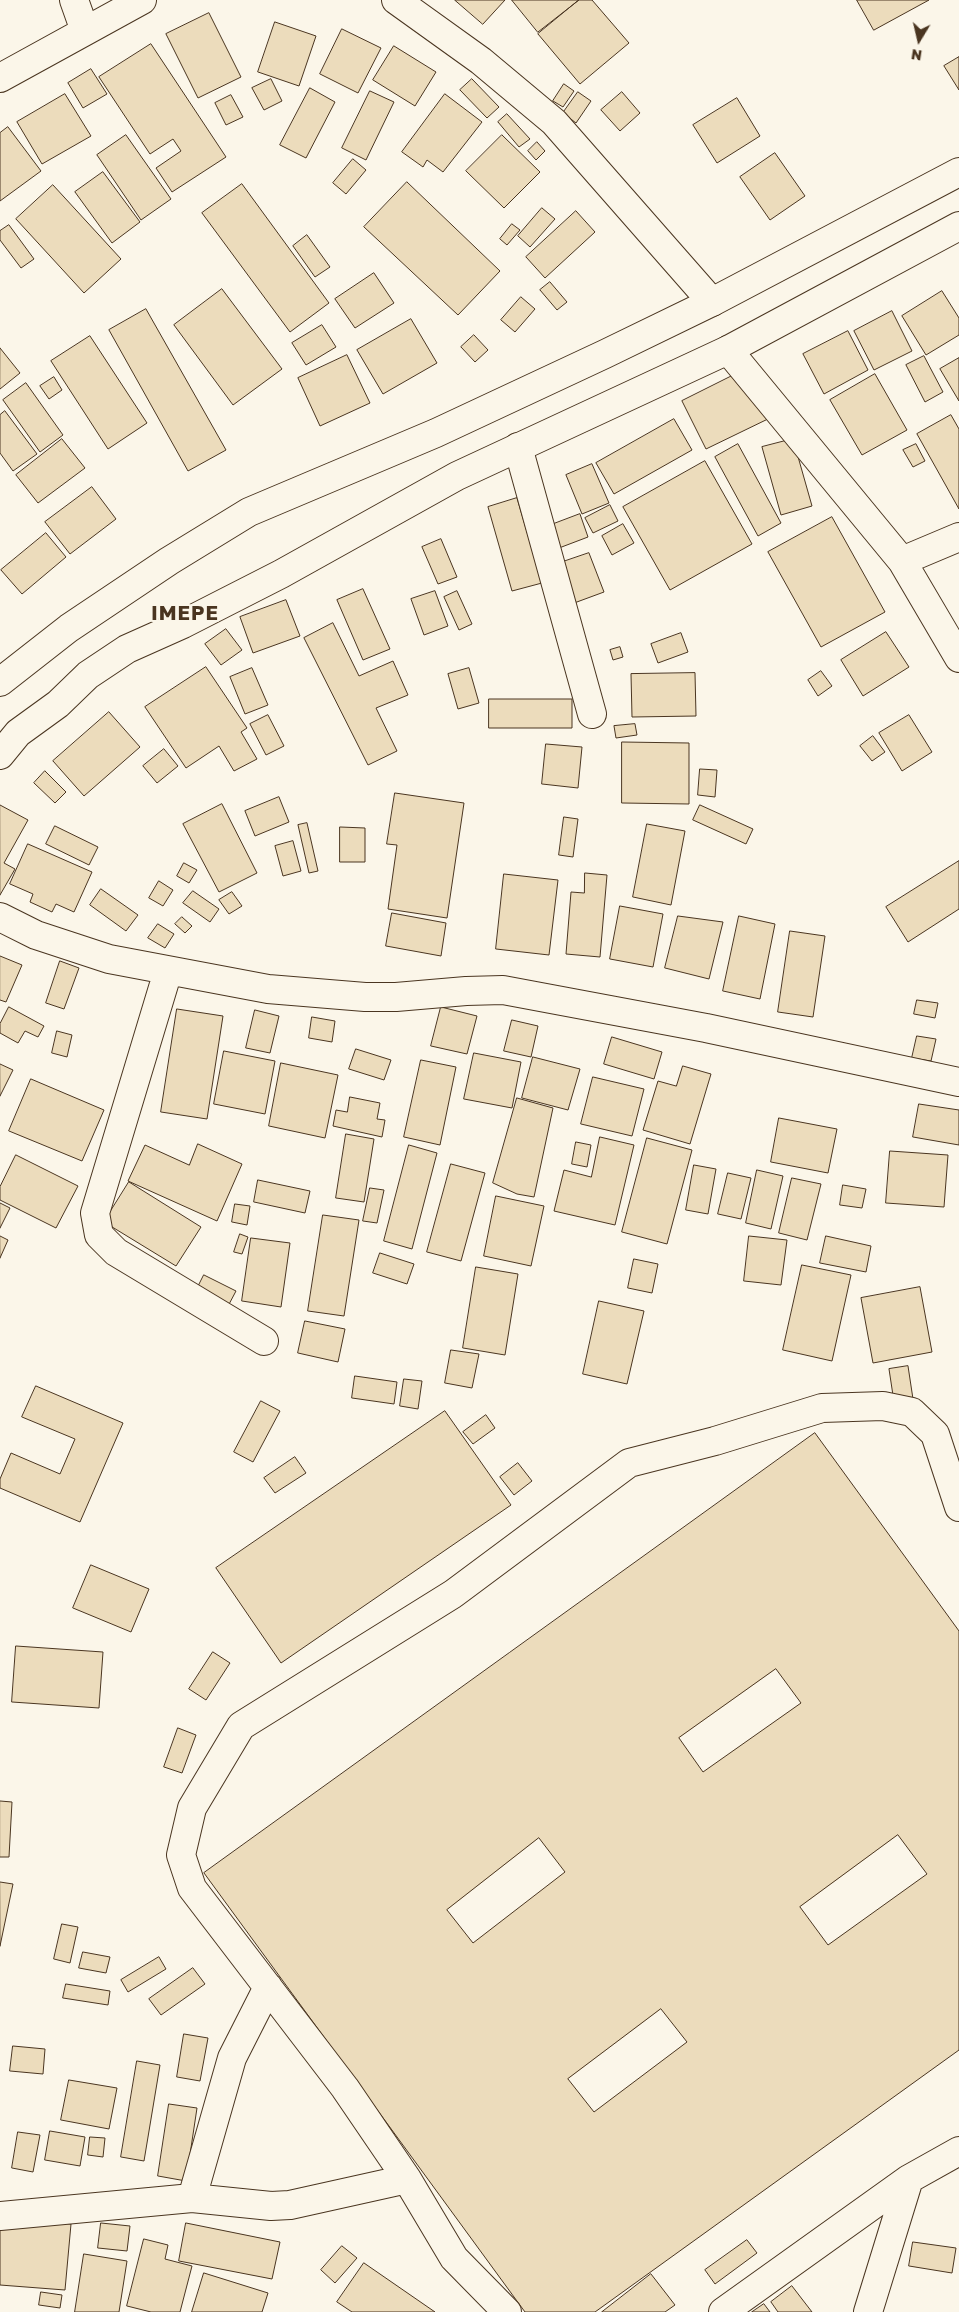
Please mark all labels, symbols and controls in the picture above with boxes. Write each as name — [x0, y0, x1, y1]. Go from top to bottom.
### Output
north arrow — [894, 15, 944, 65]
text: N — [910, 46, 923, 65]
district label: IMEPE — [150, 602, 220, 626]

